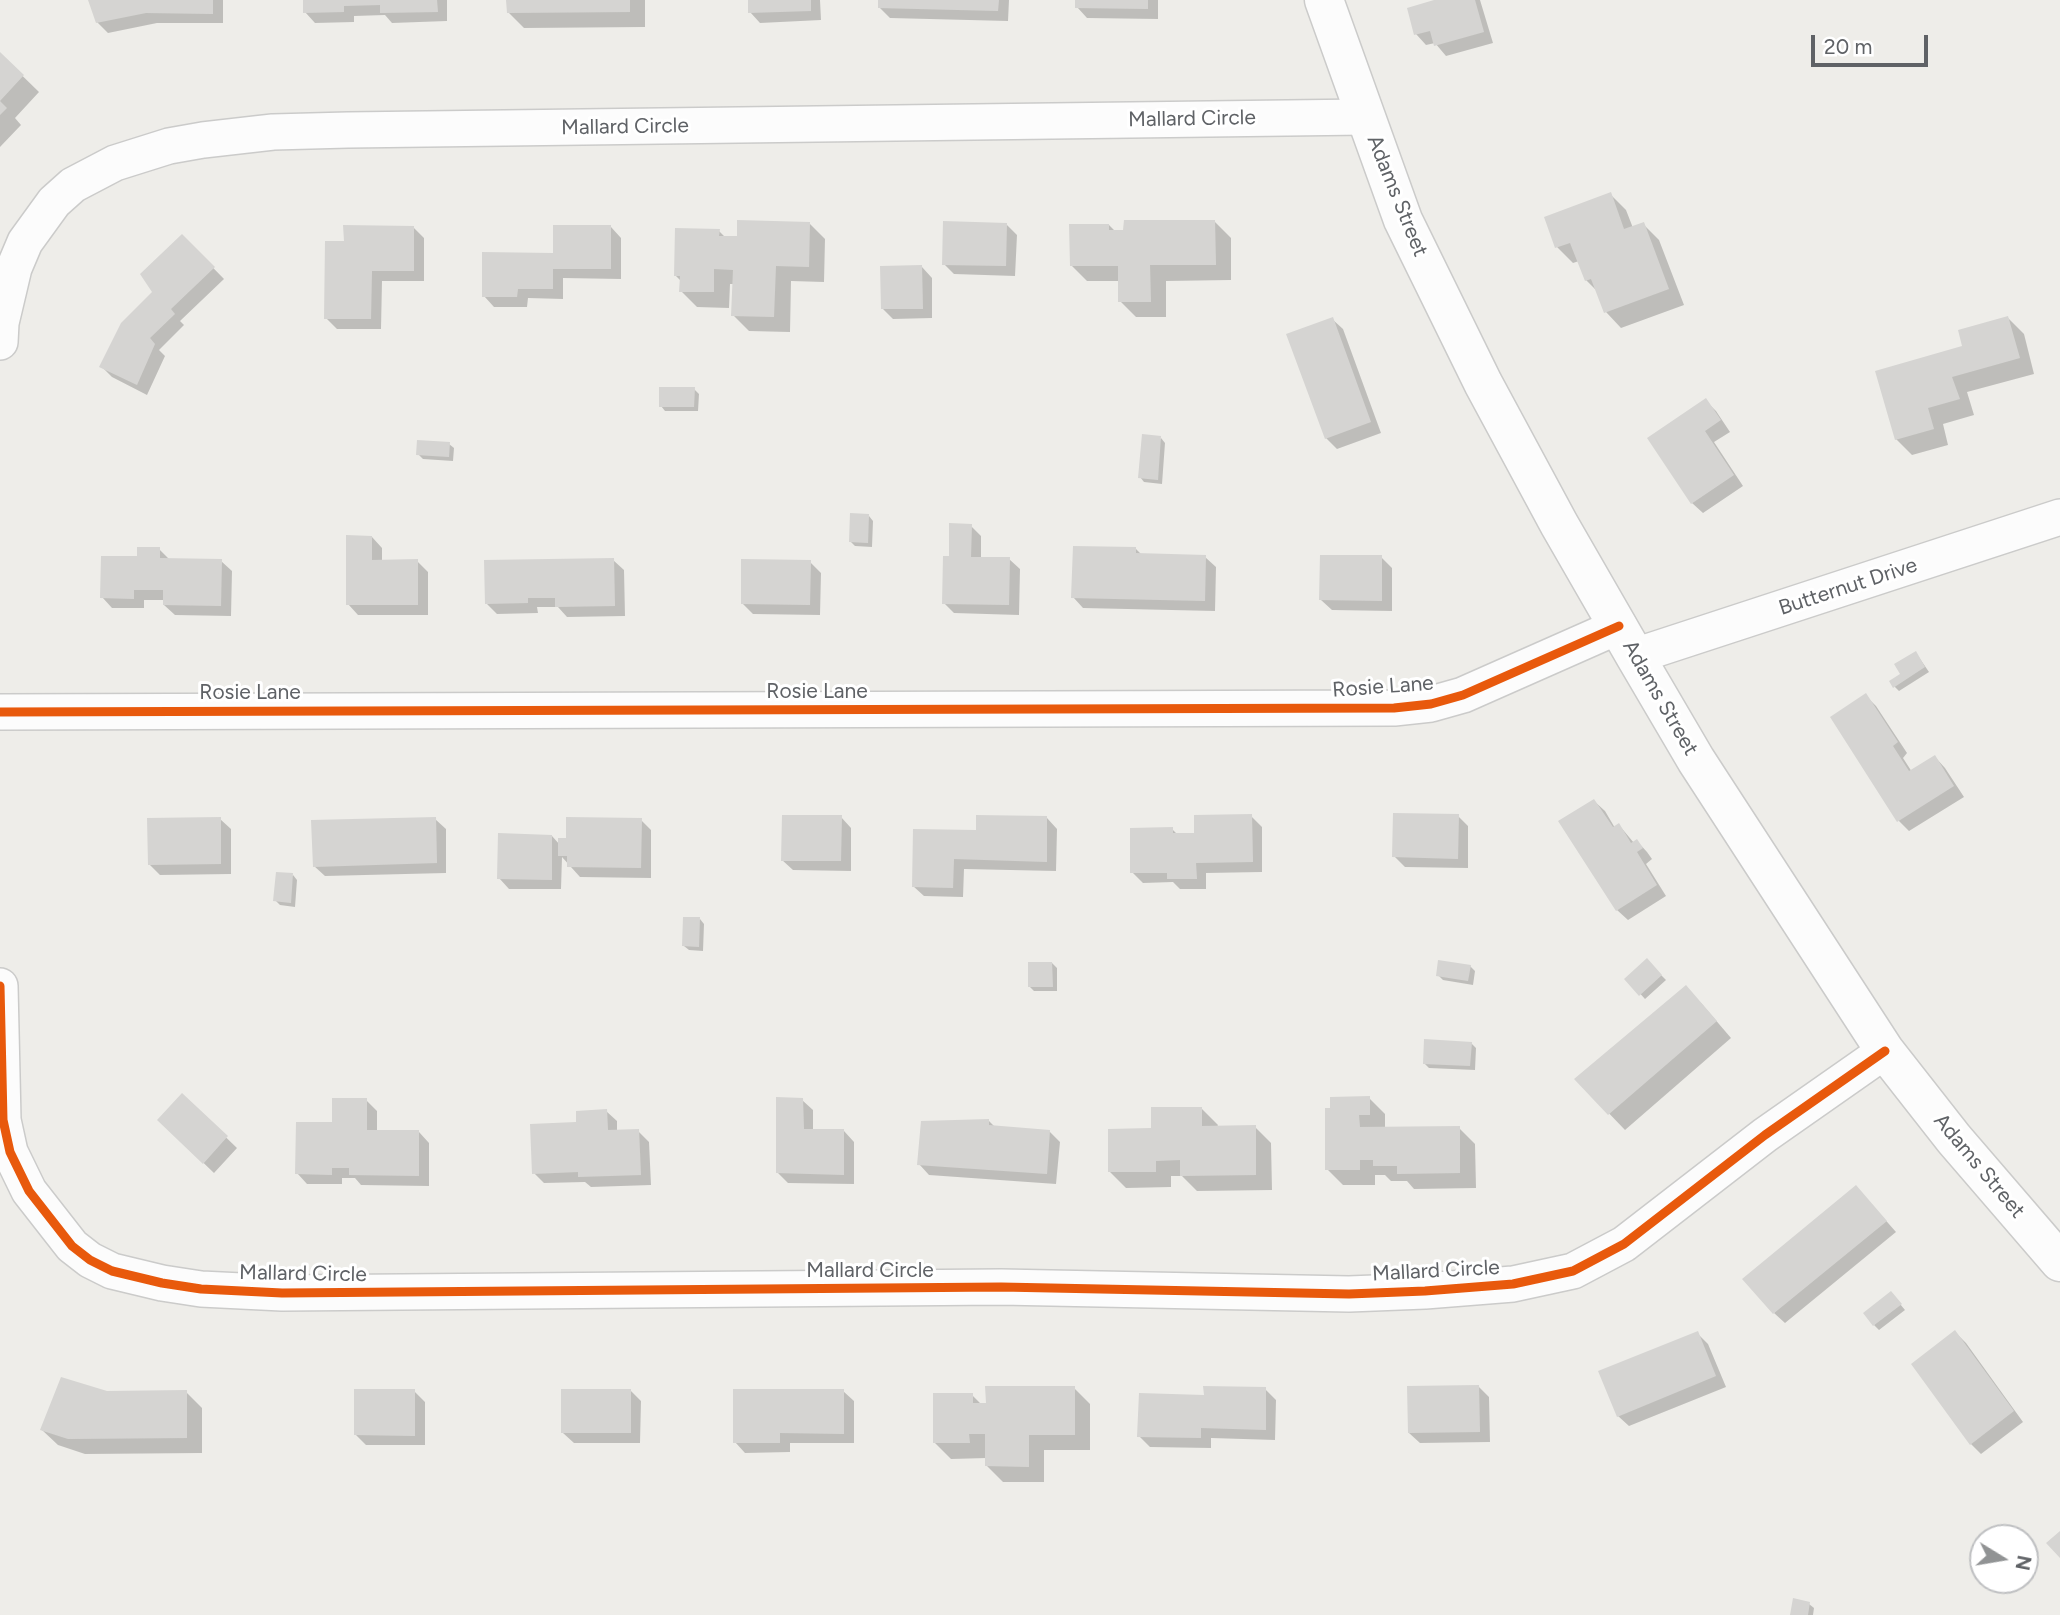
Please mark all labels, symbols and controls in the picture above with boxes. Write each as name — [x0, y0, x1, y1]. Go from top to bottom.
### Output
scale bar — [1815, 21, 1932, 65]
text: 20 m — [1824, 34, 1872, 59]
street label: Mallard Circle — [1128, 105, 1256, 133]
street label: Mallard Circle — [561, 113, 689, 141]
street label: Adams Street — [1361, 132, 1433, 260]
street label: Butternut Drive — [1776, 553, 1920, 621]
street label: Adams Street — [1617, 636, 1703, 760]
street label: Rosie Lane — [1332, 671, 1434, 703]
street label: Rosie Lane — [766, 679, 868, 705]
street label: Rosie Lane — [199, 680, 301, 706]
street label: Adams Street — [1928, 1109, 2030, 1223]
street label: Mallard Circle — [1372, 1255, 1500, 1287]
street label: Mallard Circle — [806, 1258, 934, 1284]
street label: Mallard Circle — [239, 1260, 367, 1288]
north arrow — [1969, 1524, 2039, 1594]
text: N — [2010, 1553, 2036, 1572]

